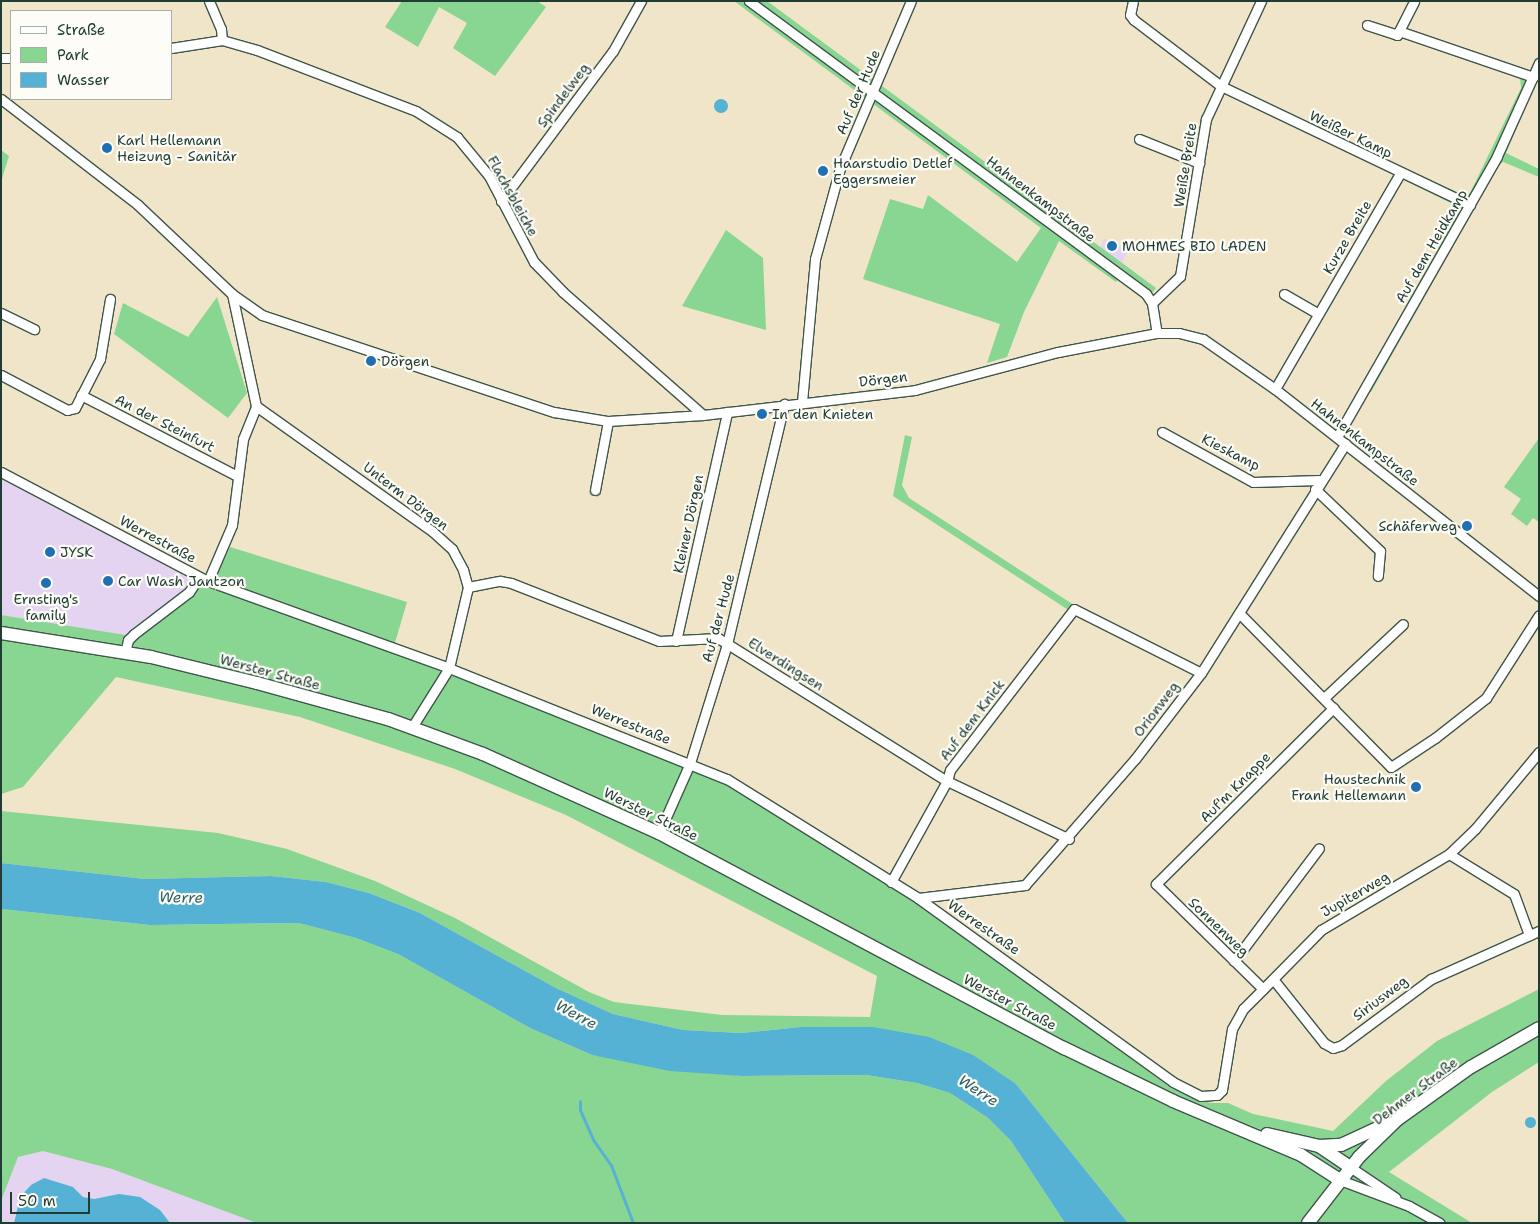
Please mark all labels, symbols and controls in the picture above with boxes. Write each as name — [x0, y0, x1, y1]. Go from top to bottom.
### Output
legend — [10, 10, 172, 100]
text: Straße — [57, 20, 105, 40]
text: Park — [57, 45, 89, 65]
street label: Auf der Hude — [833, 47, 883, 137]
street label: Spindelweg — [533, 59, 593, 131]
text: Wasser — [57, 70, 110, 90]
street label: Weißer Kamp — [1307, 107, 1395, 161]
street label: Weiße Breite — [1170, 121, 1200, 209]
place label: Karl Hellemann Heizung - Sanitär — [117, 132, 237, 164]
marker: Karl Hellemann Heizung - Sanitär — [101, 142, 113, 154]
street label: Hahnenkampstraße — [983, 152, 1099, 246]
street label: Flachsbleiche — [484, 153, 542, 239]
place label: Haarstudio Detlef Eggersmeier — [833, 155, 952, 188]
marker: Haarstudio Detlef Eggersmeier — [817, 165, 829, 177]
street label: Auf dem Heidkamp — [1392, 186, 1470, 306]
street label: Kurze Breite — [1319, 197, 1375, 277]
place label: MOHMES BIO LADEN — [1122, 238, 1266, 254]
marker: MOHMES BIO LADEN — [1106, 240, 1118, 252]
place label: Dörgen — [381, 353, 429, 369]
marker: Dörgen — [365, 355, 377, 367]
street label: Dörgen — [858, 368, 908, 390]
street label: An der Steinfurt — [112, 391, 218, 455]
street label: Hahnenkampstraße — [1308, 395, 1422, 489]
place label: In den Knieten — [772, 406, 873, 422]
marker: In den Knieten — [756, 408, 768, 420]
street label: Kieskamp — [1199, 430, 1263, 474]
street label: Unterm Dörgen — [360, 458, 452, 534]
street label: Kleiner Dörgen — [669, 473, 707, 575]
street label: Werrestraße — [117, 512, 199, 566]
place label: Schäferweg — [1378, 518, 1457, 534]
marker: Schäferweg — [1461, 520, 1473, 532]
place label: JYSK — [60, 544, 93, 560]
marker: JYSK — [44, 546, 56, 558]
street label: Auf der Hude — [698, 572, 738, 664]
place label: Car Wash Jantzon — [118, 573, 245, 589]
marker: Car Wash Jantzon — [102, 575, 114, 587]
marker: Ernsting's family — [40, 577, 52, 589]
place label: Ernsting's family — [14, 591, 78, 624]
street label: Elverdingsen — [745, 634, 827, 694]
street label: Werster Straße — [218, 651, 322, 693]
street label: Auf dem Knick — [936, 676, 1008, 764]
street label: Orionweg — [1130, 678, 1182, 740]
street label: Werrestraße — [589, 700, 673, 748]
street label: Auf'm Knappe — [1196, 748, 1274, 826]
place label: Haustechnik Frank Hellemann — [1291, 771, 1406, 804]
marker: Haustechnik Frank Hellemann — [1410, 781, 1422, 793]
street label: Werster Straße — [601, 784, 701, 844]
street label: Jupiterweg — [1318, 868, 1392, 920]
water label: Werre — [159, 889, 203, 907]
street label: Sonnenweg — [1185, 894, 1253, 960]
street label: Werrestraße — [945, 896, 1023, 958]
street label: Werster Straße — [961, 970, 1059, 1034]
street label: Siriusweg — [1349, 972, 1411, 1024]
water label: Werre — [552, 997, 600, 1033]
street label: Dehmer Straße — [1369, 1054, 1461, 1128]
water label: Werre — [955, 1071, 1001, 1111]
scale bar — [12, 1182, 92, 1214]
text: 50 m — [18, 1191, 56, 1211]

